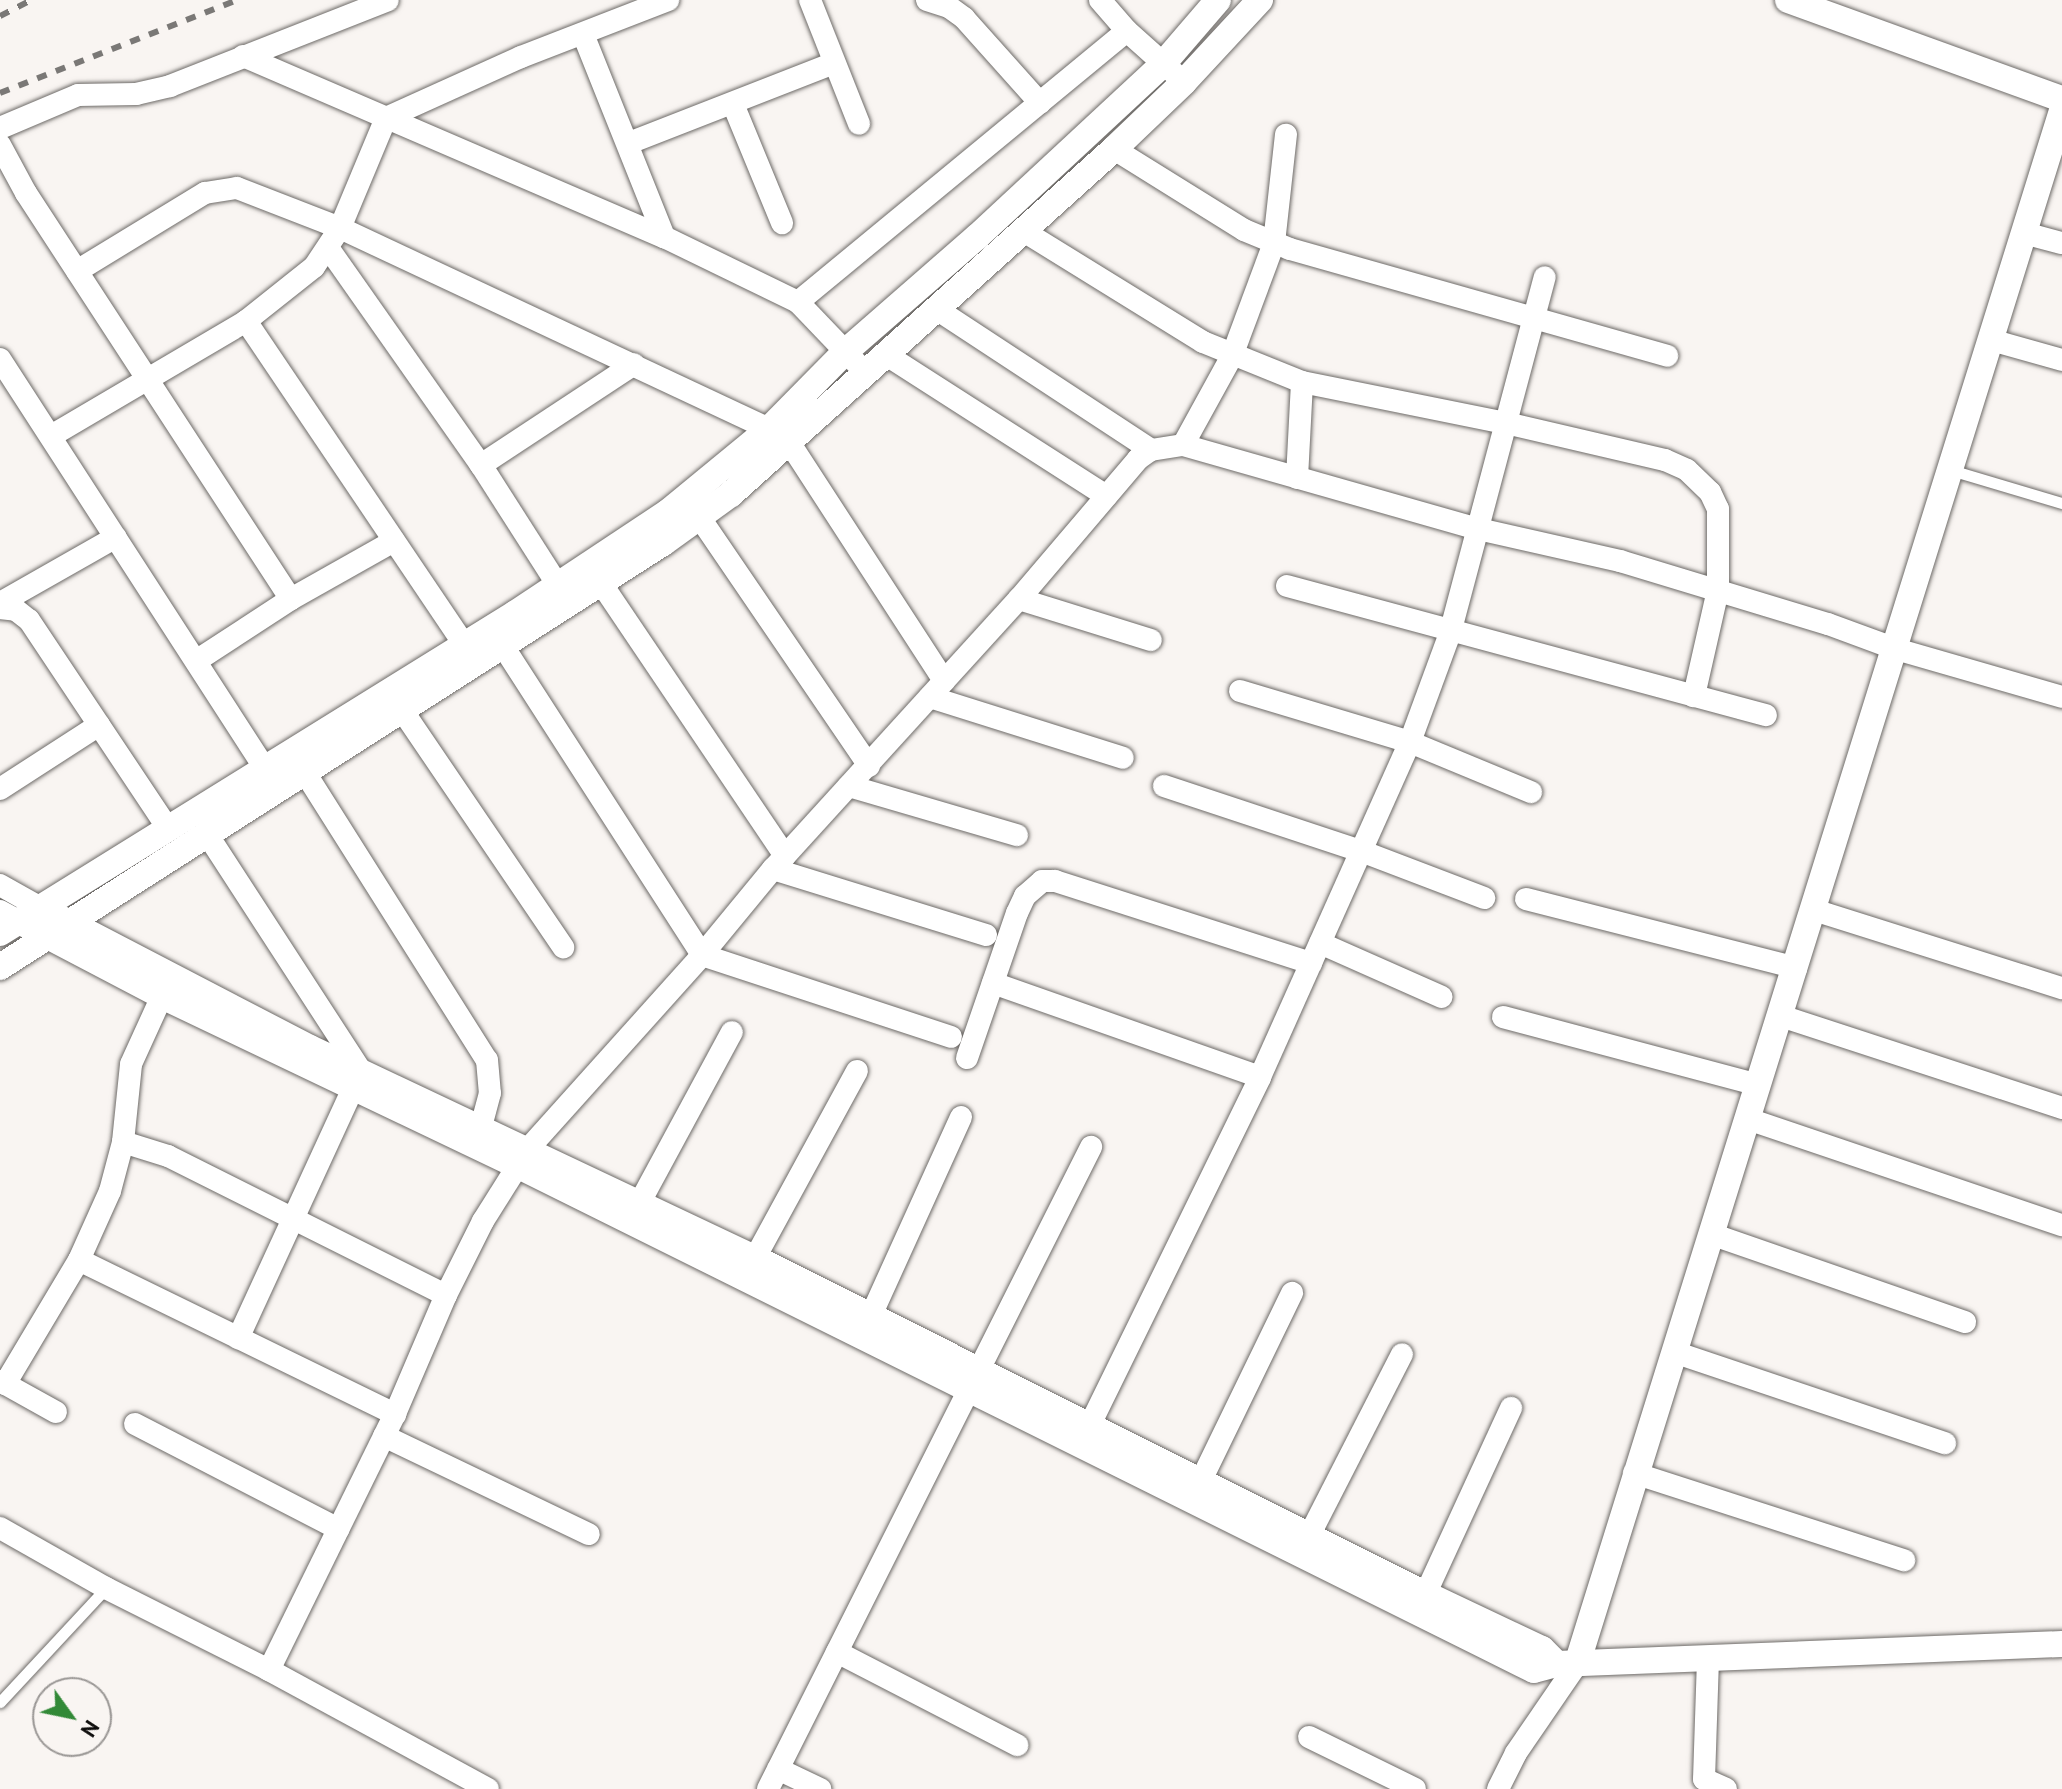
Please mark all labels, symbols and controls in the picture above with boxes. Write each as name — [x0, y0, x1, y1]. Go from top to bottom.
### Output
north arrow — [32, 1677, 112, 1757]
text: N — [75, 1715, 106, 1743]

